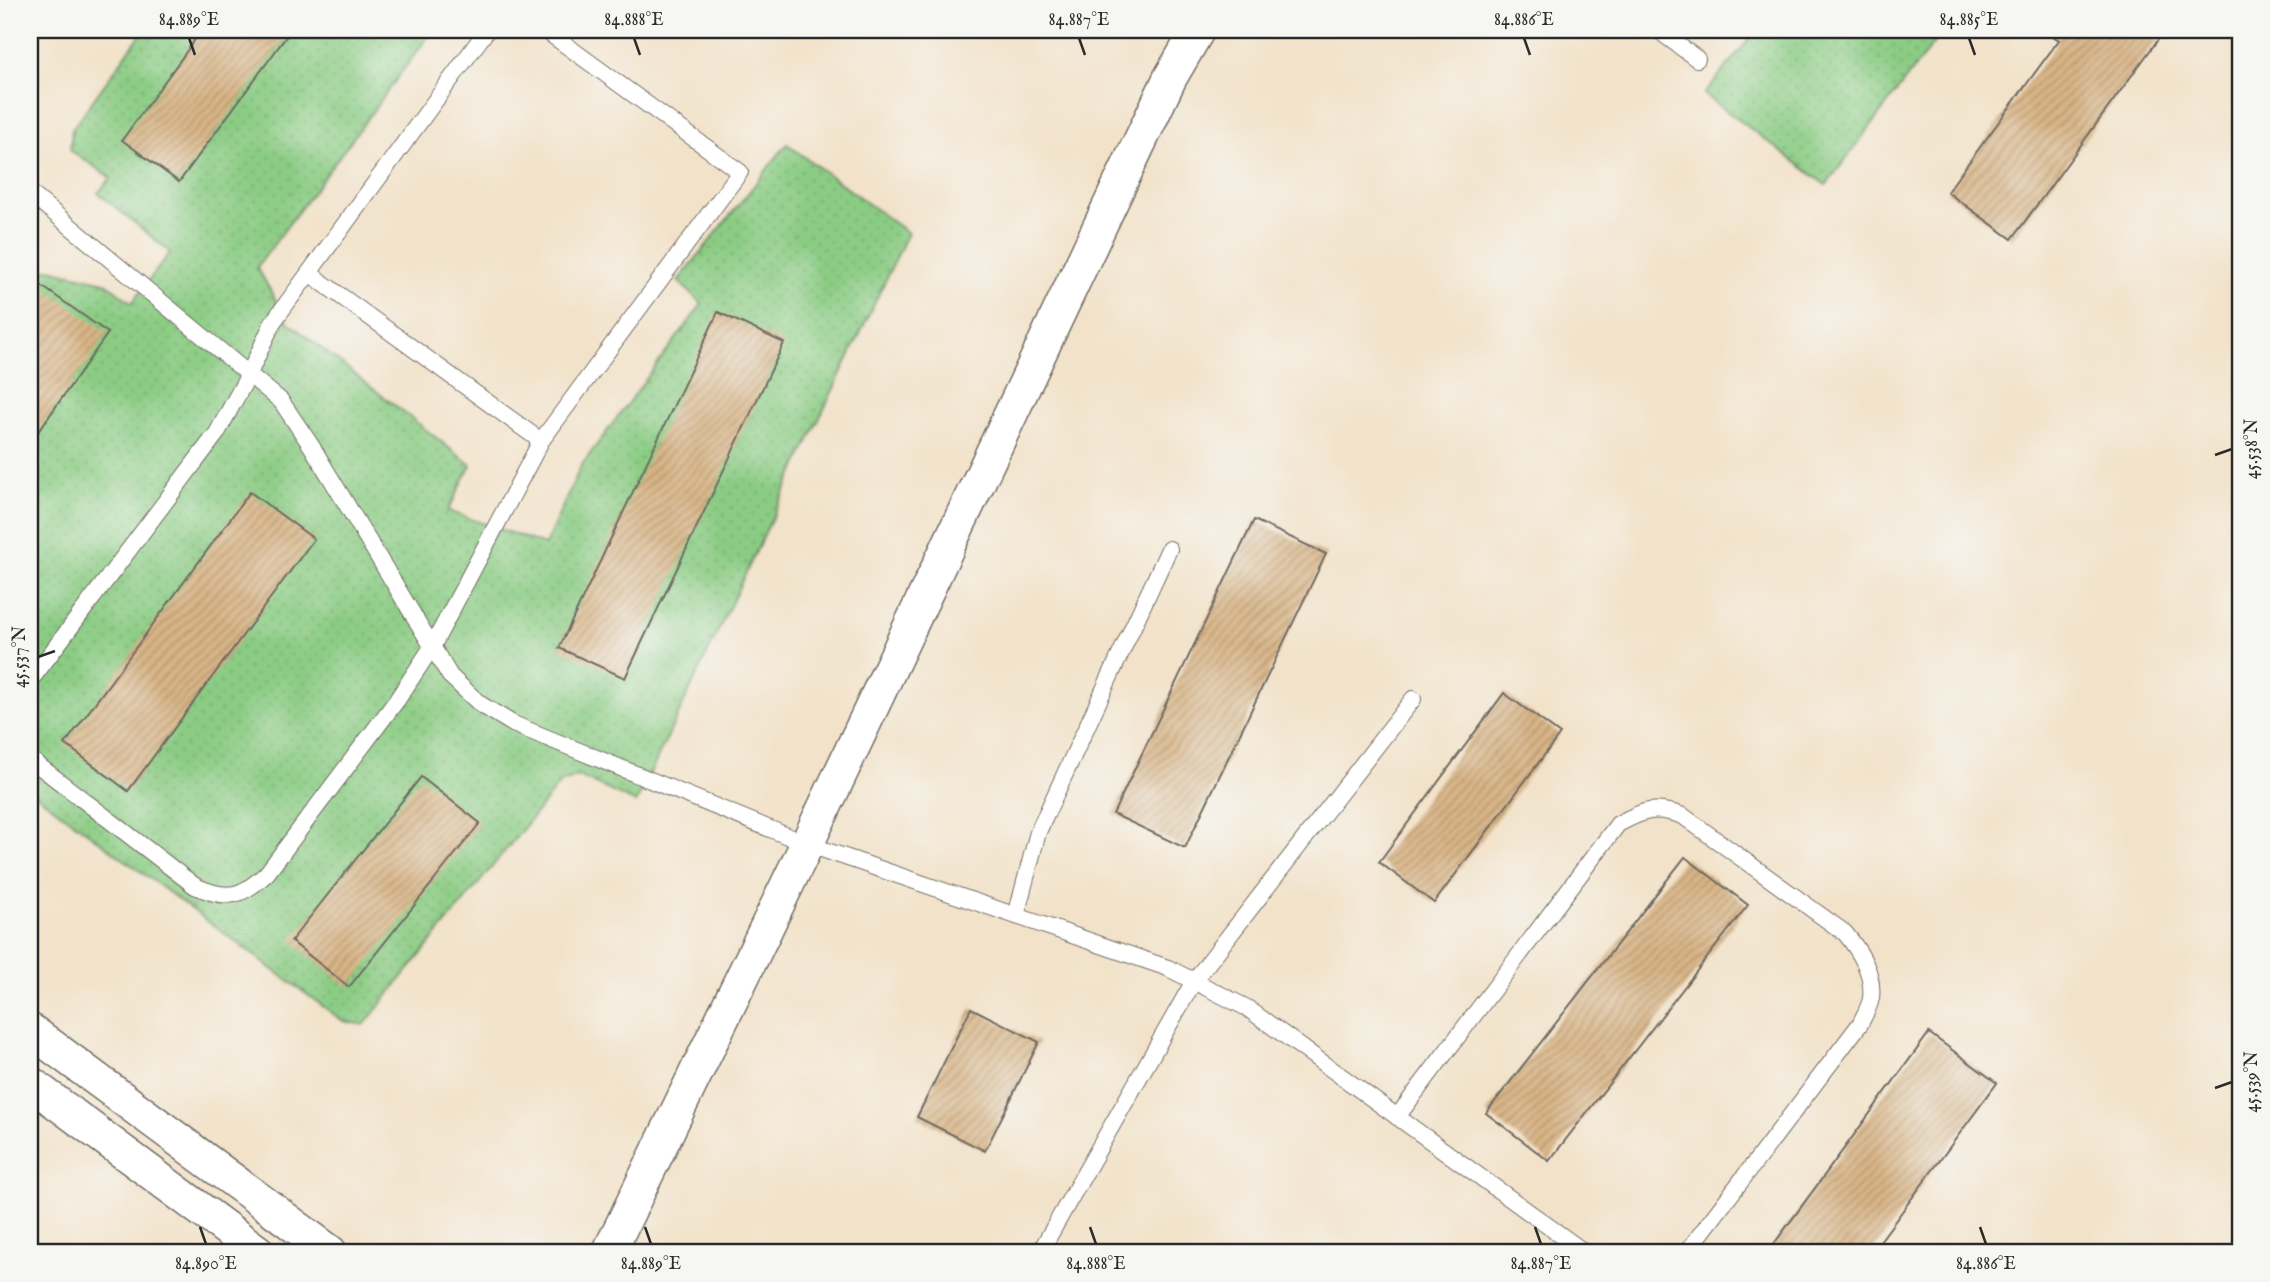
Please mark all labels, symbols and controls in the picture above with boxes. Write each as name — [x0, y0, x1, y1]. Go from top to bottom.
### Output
text: 84.889°E — [159, 9, 219, 32]
text: 84.888°E — [604, 9, 664, 32]
text: 84.887°E — [1049, 9, 1109, 32]
text: 84.886°E — [1494, 9, 1554, 32]
text: 84.885°E — [1940, 9, 1998, 32]
text: 45.538°N — [2241, 418, 2264, 479]
text: 45.537°N — [9, 626, 32, 688]
text: 45.539°N — [2241, 1051, 2264, 1113]
text: 84.890°E — [175, 1253, 237, 1276]
text: 84.889°E — [621, 1253, 681, 1276]
text: 84.888°E — [1066, 1253, 1126, 1276]
text: 84.887°E — [1511, 1253, 1571, 1276]
text: 84.886°E — [1956, 1253, 2016, 1276]

